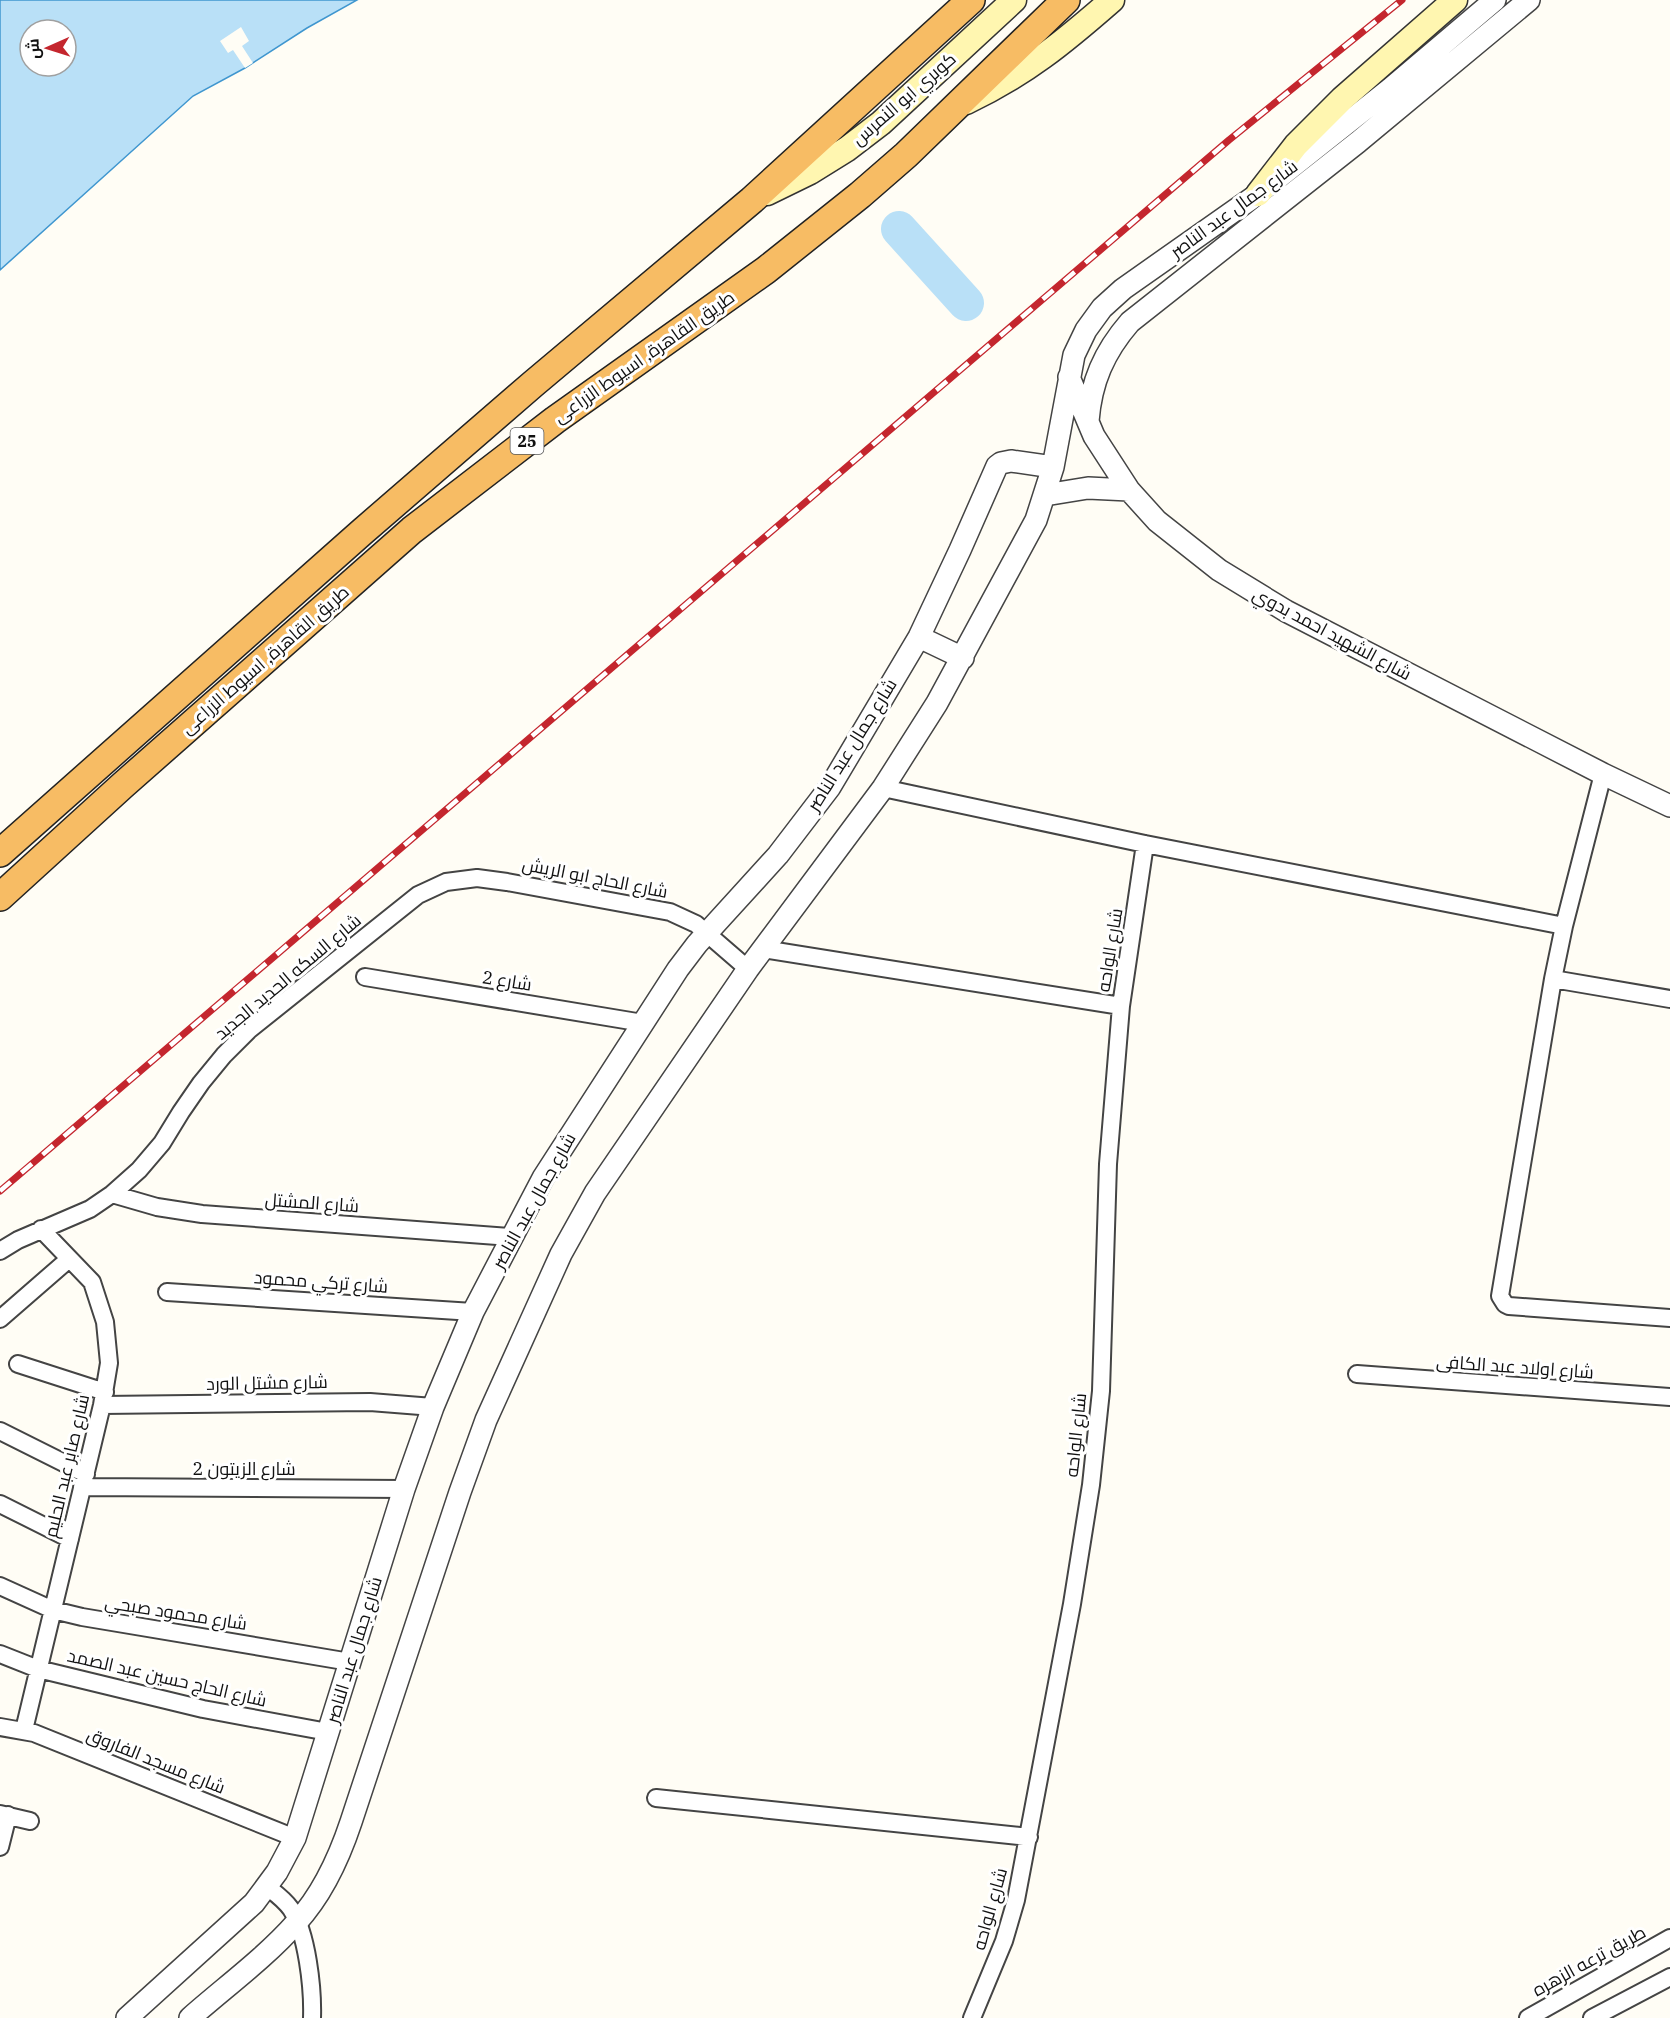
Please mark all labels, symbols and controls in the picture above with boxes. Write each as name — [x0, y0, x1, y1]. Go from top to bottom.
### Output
north arrow — [18, 18, 78, 78]
text: ش — [22, 38, 44, 60]
street label: كوبري ابو النمرس — [847, 47, 963, 152]
street label: شارع جمال عبد الناصر — [1165, 155, 1303, 264]
street label: طريق القاهرة, اسيوط الزراعى — [549, 285, 739, 429]
road number: 25 — [510, 428, 544, 454]
street label: طريق القاهرة, اسيوط الزراعى — [176, 580, 354, 740]
street label: شارع الشهيد احمد بدوي — [1248, 582, 1416, 688]
street label: شارع جمال عبد الناصر — [801, 674, 903, 817]
street label: شارع الحاج ابو الريش — [520, 852, 670, 904]
street label: شارع الواحه — [1092, 906, 1128, 994]
street label: شارع السكه الحديد الجديد — [210, 909, 366, 1045]
street label: شارع 2 — [481, 965, 533, 997]
street label: شارع جمال عبد الناصر — [486, 1129, 581, 1274]
street label: شارع المشتل — [264, 1188, 360, 1218]
street label: شارع تركي محمود — [253, 1265, 389, 1301]
street label: شارع اولاد عبد الكافى — [1435, 1350, 1595, 1384]
street label: شارع مشتل الورد — [206, 1370, 328, 1396]
street label: شارع صابر عبد الحليم — [39, 1392, 95, 1540]
street label: شارع الواحه — [1060, 1392, 1092, 1478]
street label: شارع الزيتون 2 — [192, 1457, 296, 1481]
street label: شارع جمال عبد الناصر — [320, 1574, 388, 1727]
street label: شارع محمود صبحي — [103, 1590, 249, 1638]
street label: شارع الحاج حسين عبد الصمد — [65, 1643, 269, 1713]
street label: شارع مسجد الفاروق — [83, 1722, 229, 1800]
street label: شارع الواحه — [967, 1865, 1013, 1953]
street label: طريق ترعه الزهره — [1528, 1920, 1650, 2002]

